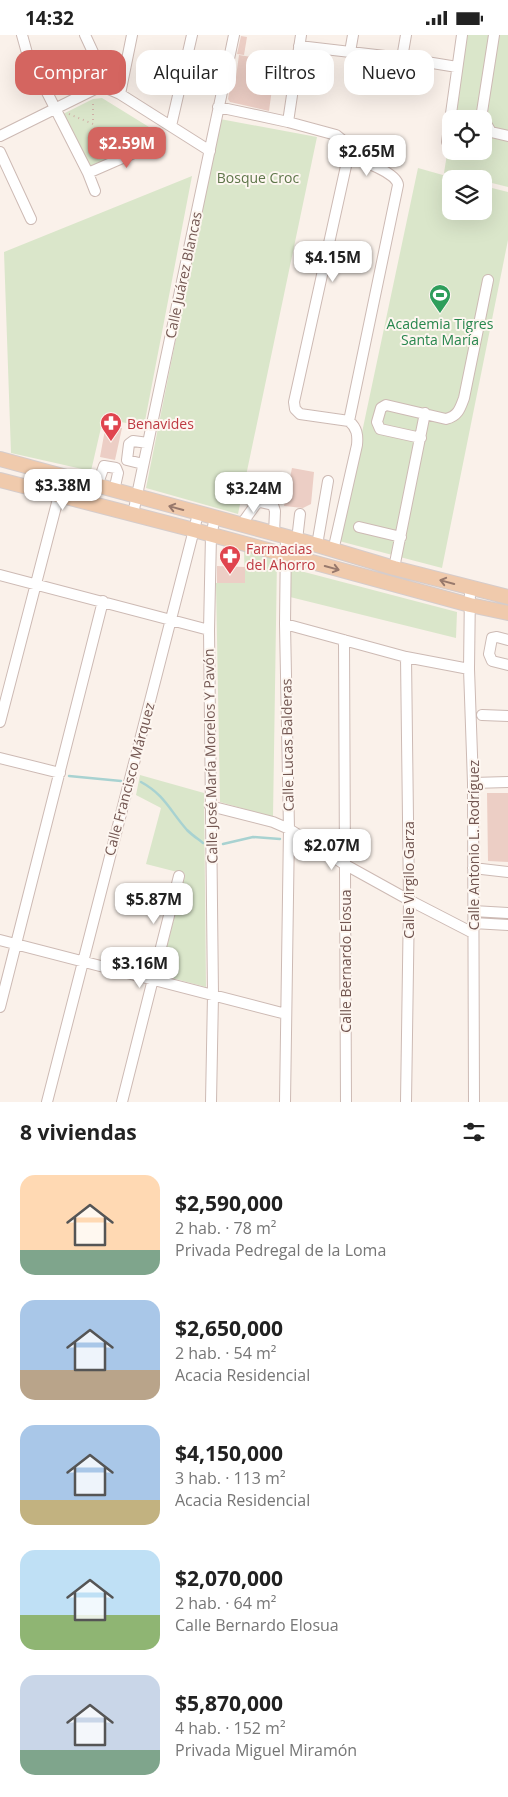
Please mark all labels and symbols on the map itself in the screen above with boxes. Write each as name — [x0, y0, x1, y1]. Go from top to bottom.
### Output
pin: $2.59M — [86, 127, 168, 169]
pin: $2.65M — [326, 135, 408, 177]
park label: Bosque Croc — [217, 168, 300, 187]
street label: Calle Juárez Blancas — [160, 210, 206, 340]
pin: $4.15M — [292, 241, 374, 283]
sports icon: Academia Tigres Santa María — [428, 283, 452, 314]
place label: Academia Tigres Santa María — [387, 314, 494, 349]
pharmacy icon: Benavides — [99, 411, 123, 442]
place label: Benavides — [127, 414, 194, 433]
pin: $3.38M — [22, 469, 104, 511]
pin: $3.24M — [213, 471, 295, 514]
one-way arrow — [168, 502, 184, 512]
place label: Farmacias del Ahorro — [246, 539, 315, 574]
pharmacy icon: Farmacias del Ahorro — [218, 544, 242, 575]
one-way arrow — [324, 564, 340, 573]
one-way arrow — [439, 576, 455, 586]
street label: Calle José María Morelos Y Pavón — [199, 648, 221, 864]
street label: Calle Lucas Balderas — [276, 678, 298, 812]
street label: Calle Francisco Márquez — [99, 700, 159, 858]
street label: Calle Antonio L. Rodríguez — [464, 759, 483, 930]
street label: Calle Virgilo Garza — [399, 821, 418, 939]
pin: $2.07M — [291, 829, 373, 871]
pin: $5.87M — [113, 883, 195, 925]
street label: Calle Bernardo Elosua — [336, 889, 355, 1033]
pin: $3.16M — [99, 947, 181, 989]

